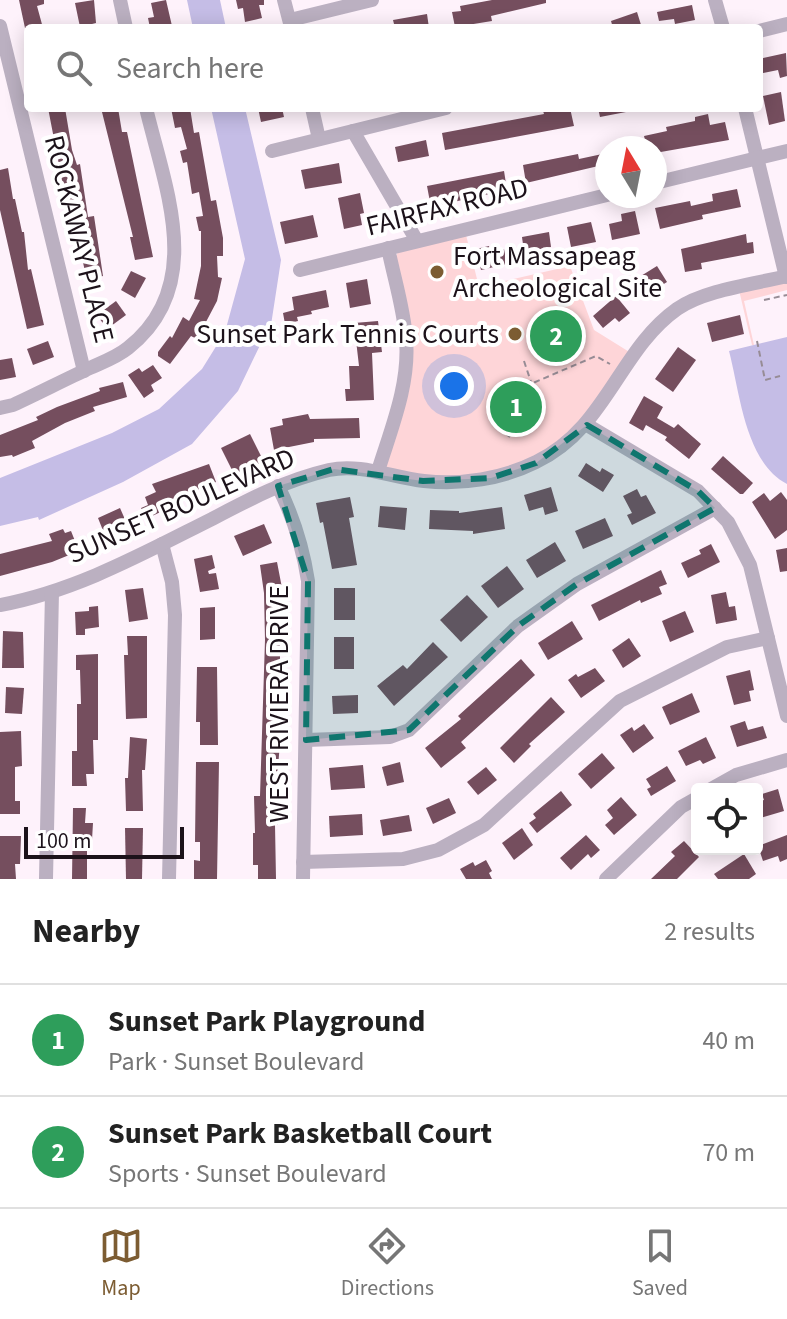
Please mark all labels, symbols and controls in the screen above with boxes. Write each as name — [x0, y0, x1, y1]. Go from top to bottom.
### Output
search box — [24, 24, 763, 112]
icon: search — [52, 46, 96, 90]
text: Search here — [116, 47, 264, 90]
street label: ROCKAWAY PLACE — [34, 131, 124, 347]
north arrow — [595, 136, 667, 208]
street label: FAIRFAX ROAD — [362, 168, 532, 246]
place label: Fort Massapeag Archeological Site — [453, 236, 662, 308]
marker: Fort Massapeag Archeological Site — [428, 263, 446, 281]
pin: 2 — [530, 306, 582, 366]
place label: Sunset Park Tennis Courts — [196, 314, 499, 354]
marker: Sunset Park Tennis Courts — [506, 325, 524, 343]
your location — [434, 366, 474, 406]
pin: 1 — [490, 377, 542, 437]
street label: SUNSET BOULEVARD — [61, 438, 301, 574]
street label: WEST RIVIERA DRIVE — [259, 585, 299, 823]
map controls — [691, 783, 763, 855]
button: locate — [691, 783, 763, 855]
scale bar — [24, 823, 184, 859]
text: 100 m — [36, 825, 91, 857]
text: Nearby — [32, 907, 140, 956]
text: 2 results — [664, 913, 755, 950]
text: Sunset Park Playground — [108, 1000, 426, 1043]
text: 1 — [51, 1022, 65, 1059]
text: 40 m — [702, 1022, 755, 1059]
text: Park · Sunset Boulevard — [108, 1043, 364, 1080]
text: Sunset Park Basketball Court — [108, 1112, 492, 1155]
text: 2 — [51, 1134, 65, 1171]
text: 70 m — [702, 1134, 755, 1171]
text: Sports · Sunset Boulevard — [108, 1155, 387, 1192]
tab: Map — [99, 1224, 143, 1304]
tab: Directions — [341, 1224, 434, 1304]
tab: Saved — [632, 1224, 688, 1304]

